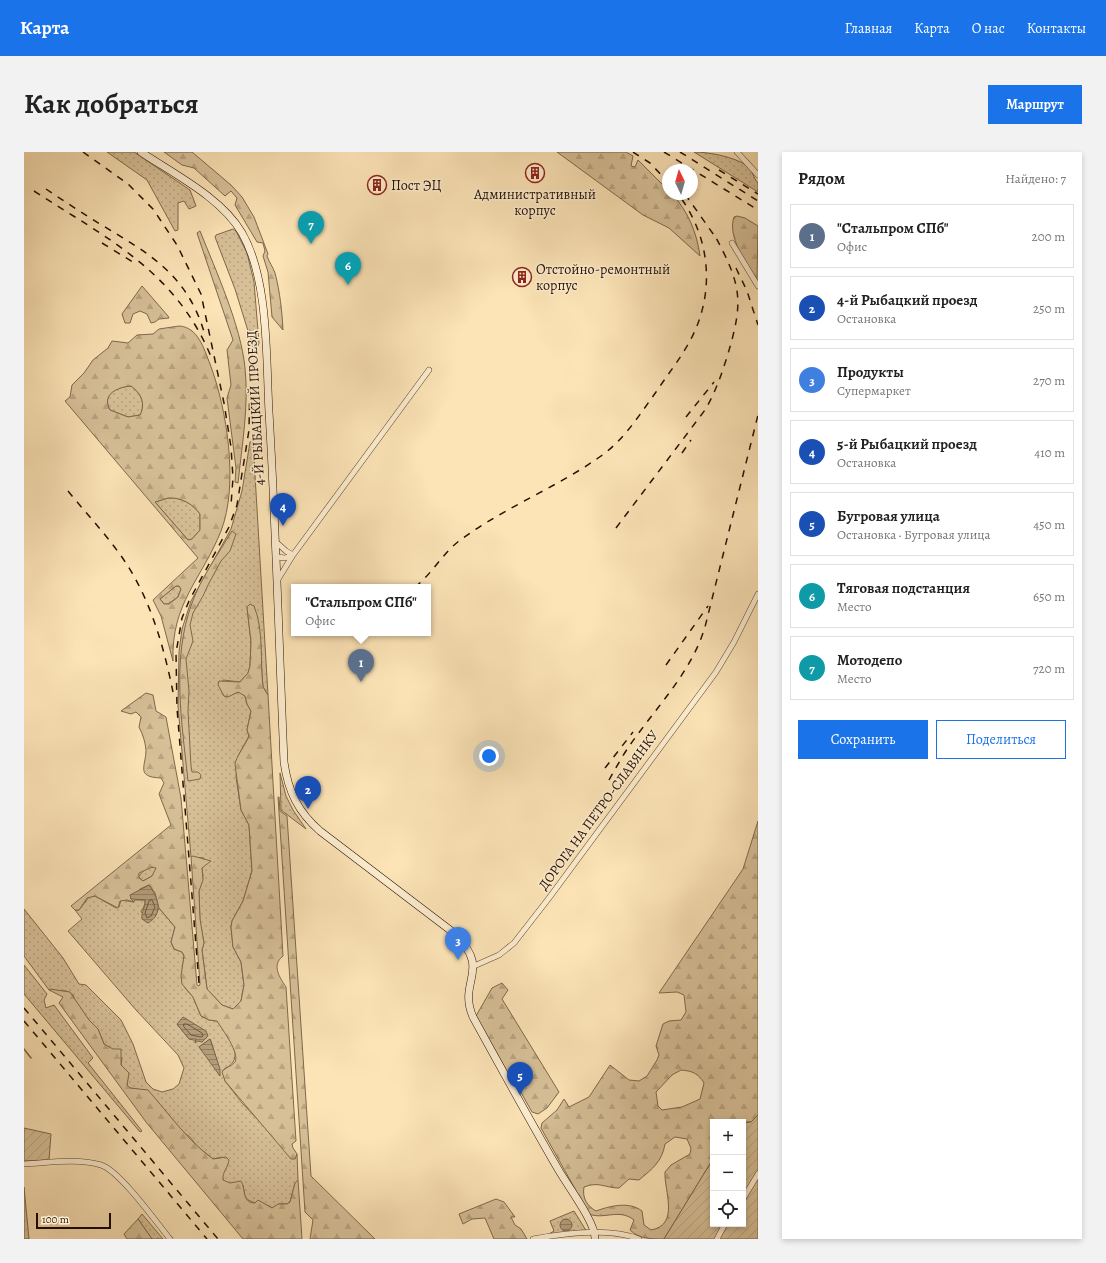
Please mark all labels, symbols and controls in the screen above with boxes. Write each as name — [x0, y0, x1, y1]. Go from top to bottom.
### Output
text: Карта — [20, 15, 69, 41]
text: Главная — [845, 19, 892, 38]
text: Карта — [914, 19, 950, 38]
text: О нас — [972, 19, 1005, 38]
text: Контакты — [1027, 19, 1086, 38]
text: Как добраться — [24, 85, 199, 123]
button: Маршрут — [988, 85, 1082, 124]
building icon: Административный корпус — [524, 162, 546, 184]
north arrow — [662, 164, 698, 200]
text: Рядом — [798, 167, 845, 190]
text: Найдено: 7 — [1005, 170, 1066, 187]
building icon: Пост ЭЦ — [366, 174, 388, 196]
place label: Пост ЭЦ — [391, 176, 441, 195]
place label: Административный корпус — [473, 185, 596, 220]
pin: 7 — [298, 211, 324, 244]
text: "Стальпром СПб" — [837, 218, 949, 238]
text: 1 — [810, 228, 814, 245]
text: 200 m — [1032, 228, 1065, 245]
text: Офис — [837, 238, 867, 255]
pin: 6 — [335, 252, 361, 285]
place label: Отстойно-ремонтный корпус — [536, 260, 670, 295]
building icon: Отстойно-ремонтный корпус — [511, 266, 533, 288]
text: 4-й Рыбацкий проезд — [837, 290, 978, 310]
text: 2 — [809, 300, 815, 317]
text: 250 m — [1033, 300, 1065, 317]
text: Остановка — [837, 310, 896, 327]
street label: 4-Й РЫБАЦКИЙ ПРОЕЗД — [242, 330, 269, 486]
text: Продукты — [837, 362, 904, 382]
text: 3 — [809, 372, 815, 389]
text: 270 m — [1033, 372, 1065, 389]
text: Супермаркет — [837, 382, 911, 399]
text: 5-й Рыбацкий проезд — [837, 434, 977, 454]
text: 4 — [809, 444, 815, 461]
text: 410 m — [1034, 444, 1065, 461]
text: Остановка — [837, 454, 896, 471]
pin: 4 — [270, 493, 296, 526]
text: Бугровая улица — [837, 506, 940, 526]
text: 5 — [809, 516, 815, 533]
text: 450 m — [1033, 516, 1065, 533]
text: Остановка · Бугровая улица — [837, 526, 991, 543]
text: Тяговая подстанция — [837, 578, 970, 598]
popup — [291, 584, 431, 636]
text: 6 — [809, 588, 815, 605]
text: 650 m — [1033, 588, 1065, 605]
text: "Стальпром СПб" — [305, 592, 417, 612]
text: Место — [837, 598, 872, 615]
text: Офис — [305, 612, 335, 629]
pin: 1 — [348, 649, 374, 682]
text: Мотодепо — [837, 650, 902, 670]
text: 7 — [809, 660, 815, 677]
text: 720 m — [1033, 660, 1065, 677]
text: Место — [837, 670, 872, 687]
button: Сохранить — [798, 720, 928, 759]
button: Поделиться — [936, 720, 1066, 759]
street label: ДОРОГА НА ПЕТРО-СЛАВЯНКУ — [534, 727, 663, 894]
your location — [479, 746, 499, 766]
pin: 2 — [295, 776, 321, 809]
pin: 3 — [445, 927, 471, 960]
pin: 5 — [507, 1062, 533, 1095]
map controls — [710, 1119, 746, 1227]
button: + — [710, 1119, 746, 1155]
button: − — [710, 1155, 746, 1191]
button: locate — [710, 1191, 746, 1227]
scale bar — [36, 1211, 111, 1230]
text: 100 m — [42, 1212, 69, 1227]

